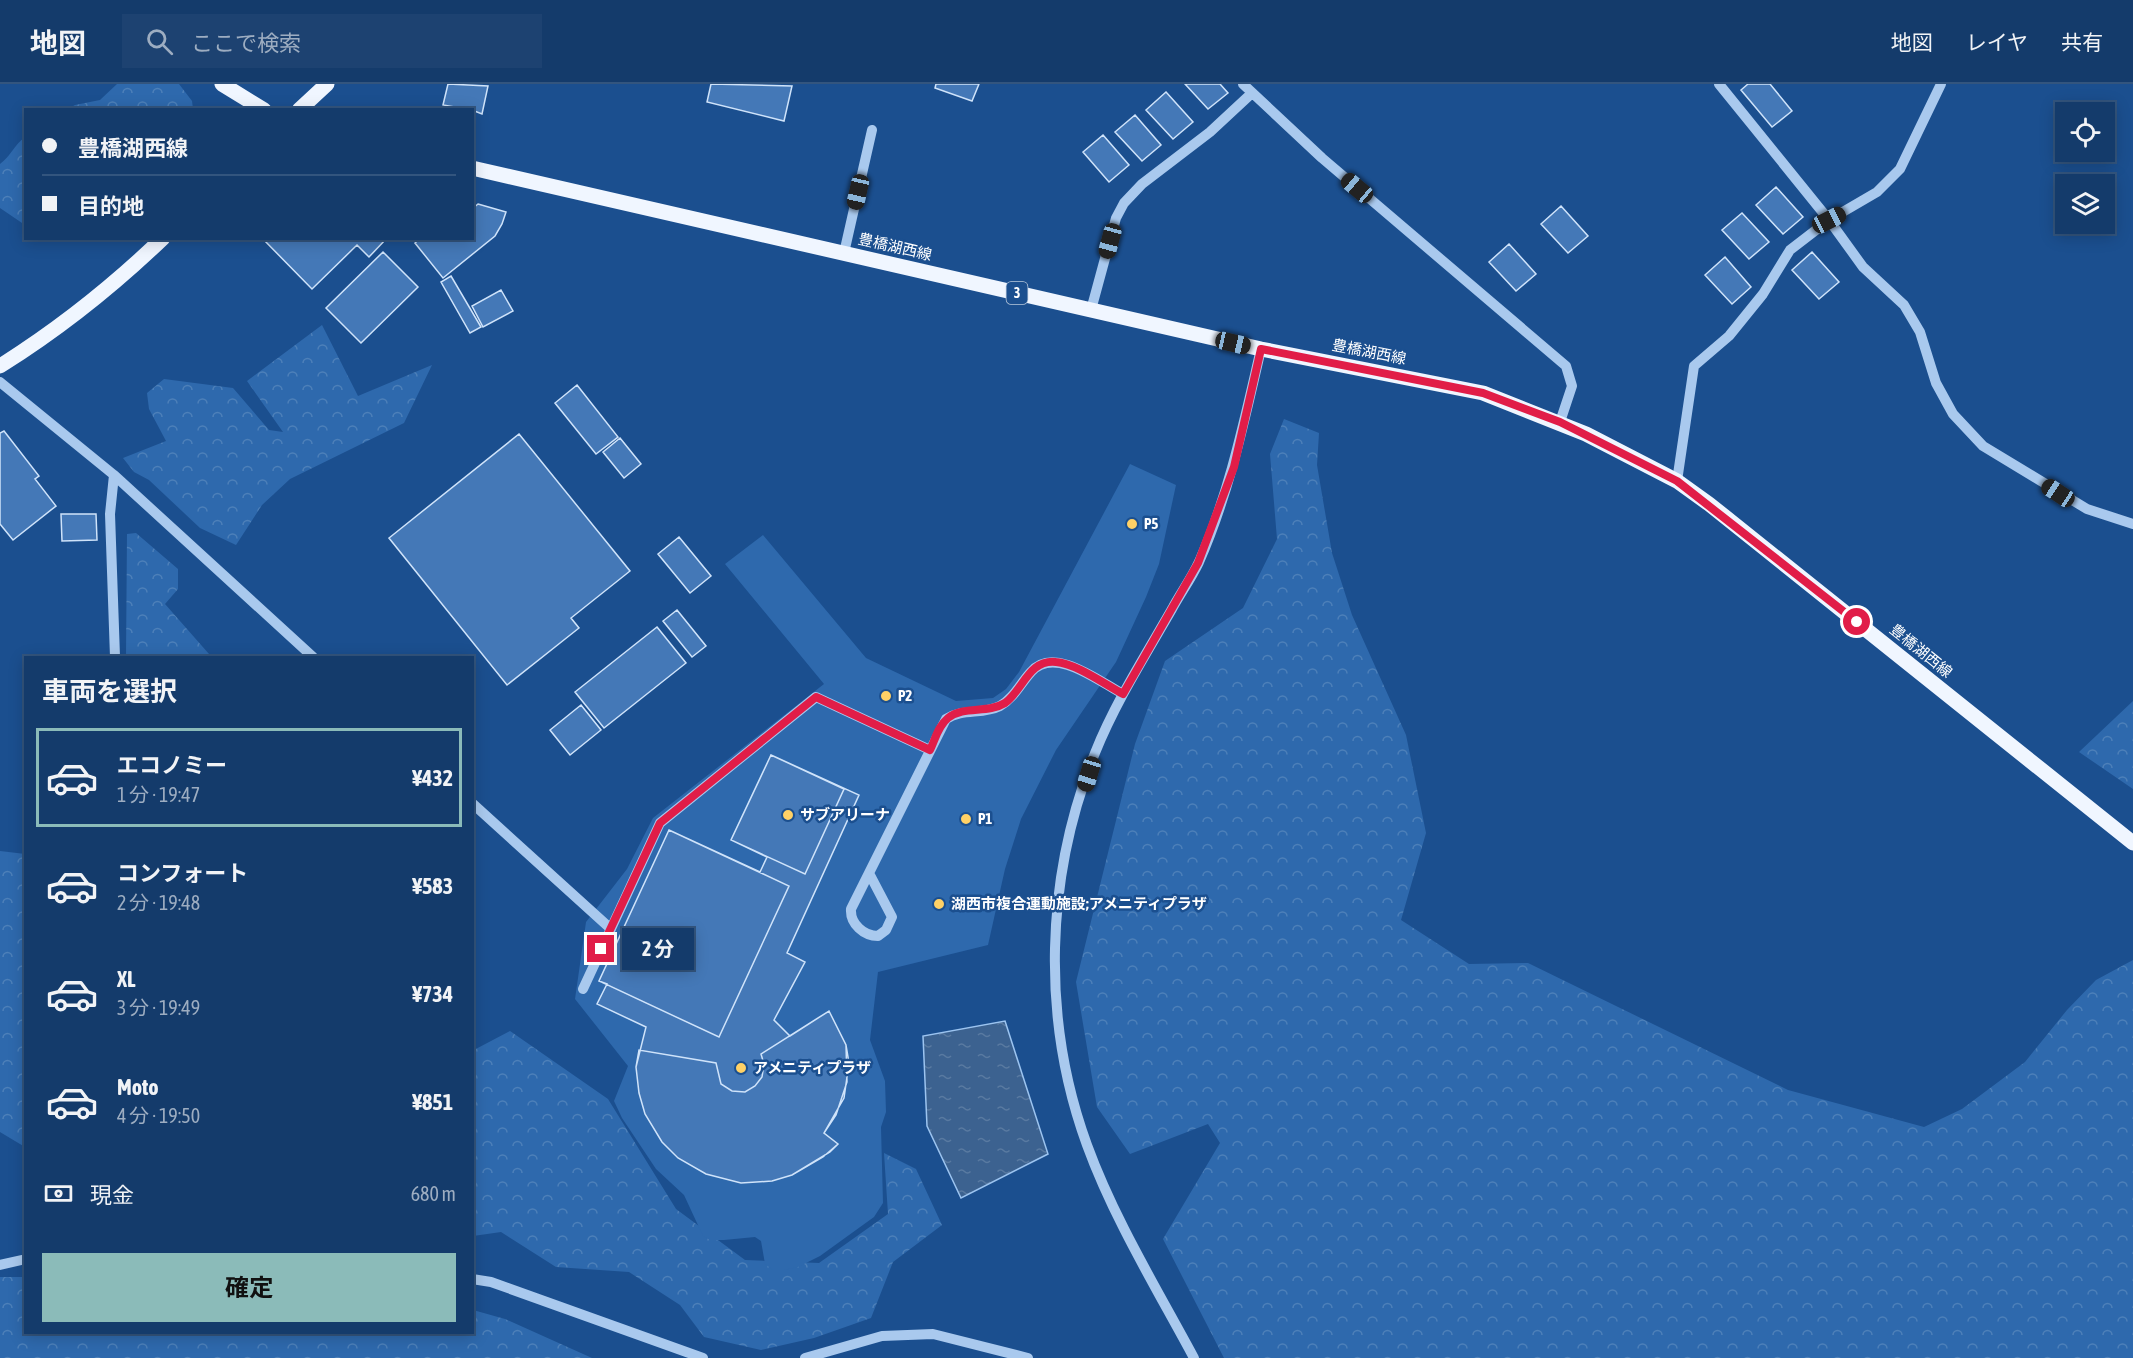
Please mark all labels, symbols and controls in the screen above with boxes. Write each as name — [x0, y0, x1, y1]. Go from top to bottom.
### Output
search box — [122, 14, 542, 68]
icon: search — [143, 25, 176, 58]
text: 地図 — [30, 27, 86, 59]
text: ここで検索 — [191, 30, 301, 56]
text: 地図 — [1891, 30, 1933, 54]
text: レイヤ — [1966, 30, 2028, 54]
text: 共有 — [2061, 30, 2103, 54]
map controls — [2055, 102, 2115, 234]
button: locate — [2055, 102, 2115, 162]
text: 豊橋湖西線 — [78, 135, 188, 161]
car — [1337, 170, 1377, 206]
car — [845, 172, 871, 212]
button: layers — [2055, 174, 2115, 234]
text: 目的地 — [78, 193, 144, 219]
car — [1809, 204, 1849, 236]
car — [1097, 221, 1123, 261]
street label: 豊橋湖西線 — [857, 230, 934, 263]
road number: 3 — [1006, 282, 1028, 304]
car — [1213, 330, 1253, 356]
street label: 豊橋湖西線 — [1331, 336, 1408, 367]
car — [2038, 476, 2078, 510]
place label: P5 — [1144, 515, 1158, 532]
marker: P5 — [1125, 517, 1139, 531]
route start — [1843, 608, 1870, 635]
street label: 豊橋湖西線 — [1887, 620, 1956, 681]
text: 車両を選択 — [42, 676, 177, 707]
place label: P2 — [898, 687, 912, 704]
marker: P2 — [879, 689, 893, 703]
icon: car — [45, 751, 99, 805]
text: エコノミー — [117, 752, 227, 778]
car — [1075, 754, 1103, 794]
text: ¥432 — [412, 765, 453, 791]
text: 1 分 · 19:47 — [117, 783, 200, 806]
place label: サブアリーナ — [800, 806, 890, 823]
marker: サブアリーナ — [781, 808, 795, 822]
place label: P1 — [978, 810, 992, 827]
marker: P1 — [959, 812, 973, 826]
icon: car — [45, 859, 99, 913]
text: コンフォート — [117, 860, 248, 886]
text: ¥583 — [412, 873, 453, 899]
text: 2 分 · 19:48 — [117, 891, 200, 914]
place label: 湖西市複合運動施設;アメニティプラザ — [951, 895, 1207, 912]
marker: 湖西市複合運動施設;アメニティプラザ — [932, 897, 946, 911]
callout: 2 分 — [622, 928, 694, 970]
route end — [587, 935, 614, 962]
text: 2 分 — [642, 937, 674, 960]
text: XL — [117, 966, 135, 992]
icon: car — [45, 967, 99, 1021]
text: ¥734 — [412, 981, 453, 1007]
text: 3 分 · 19:49 — [117, 996, 200, 1019]
place label: アメニティプラザ — [753, 1059, 871, 1076]
marker: アメニティプラザ — [734, 1061, 748, 1075]
text: Moto — [117, 1074, 159, 1100]
icon: car — [45, 1075, 99, 1129]
text: ¥851 — [412, 1089, 453, 1115]
text: 4 分 · 19:50 — [117, 1104, 200, 1127]
icon: cash — [42, 1177, 75, 1210]
text: 現金 — [90, 1182, 134, 1208]
text: 680 m — [411, 1182, 456, 1205]
button: 確定 — [42, 1253, 456, 1322]

